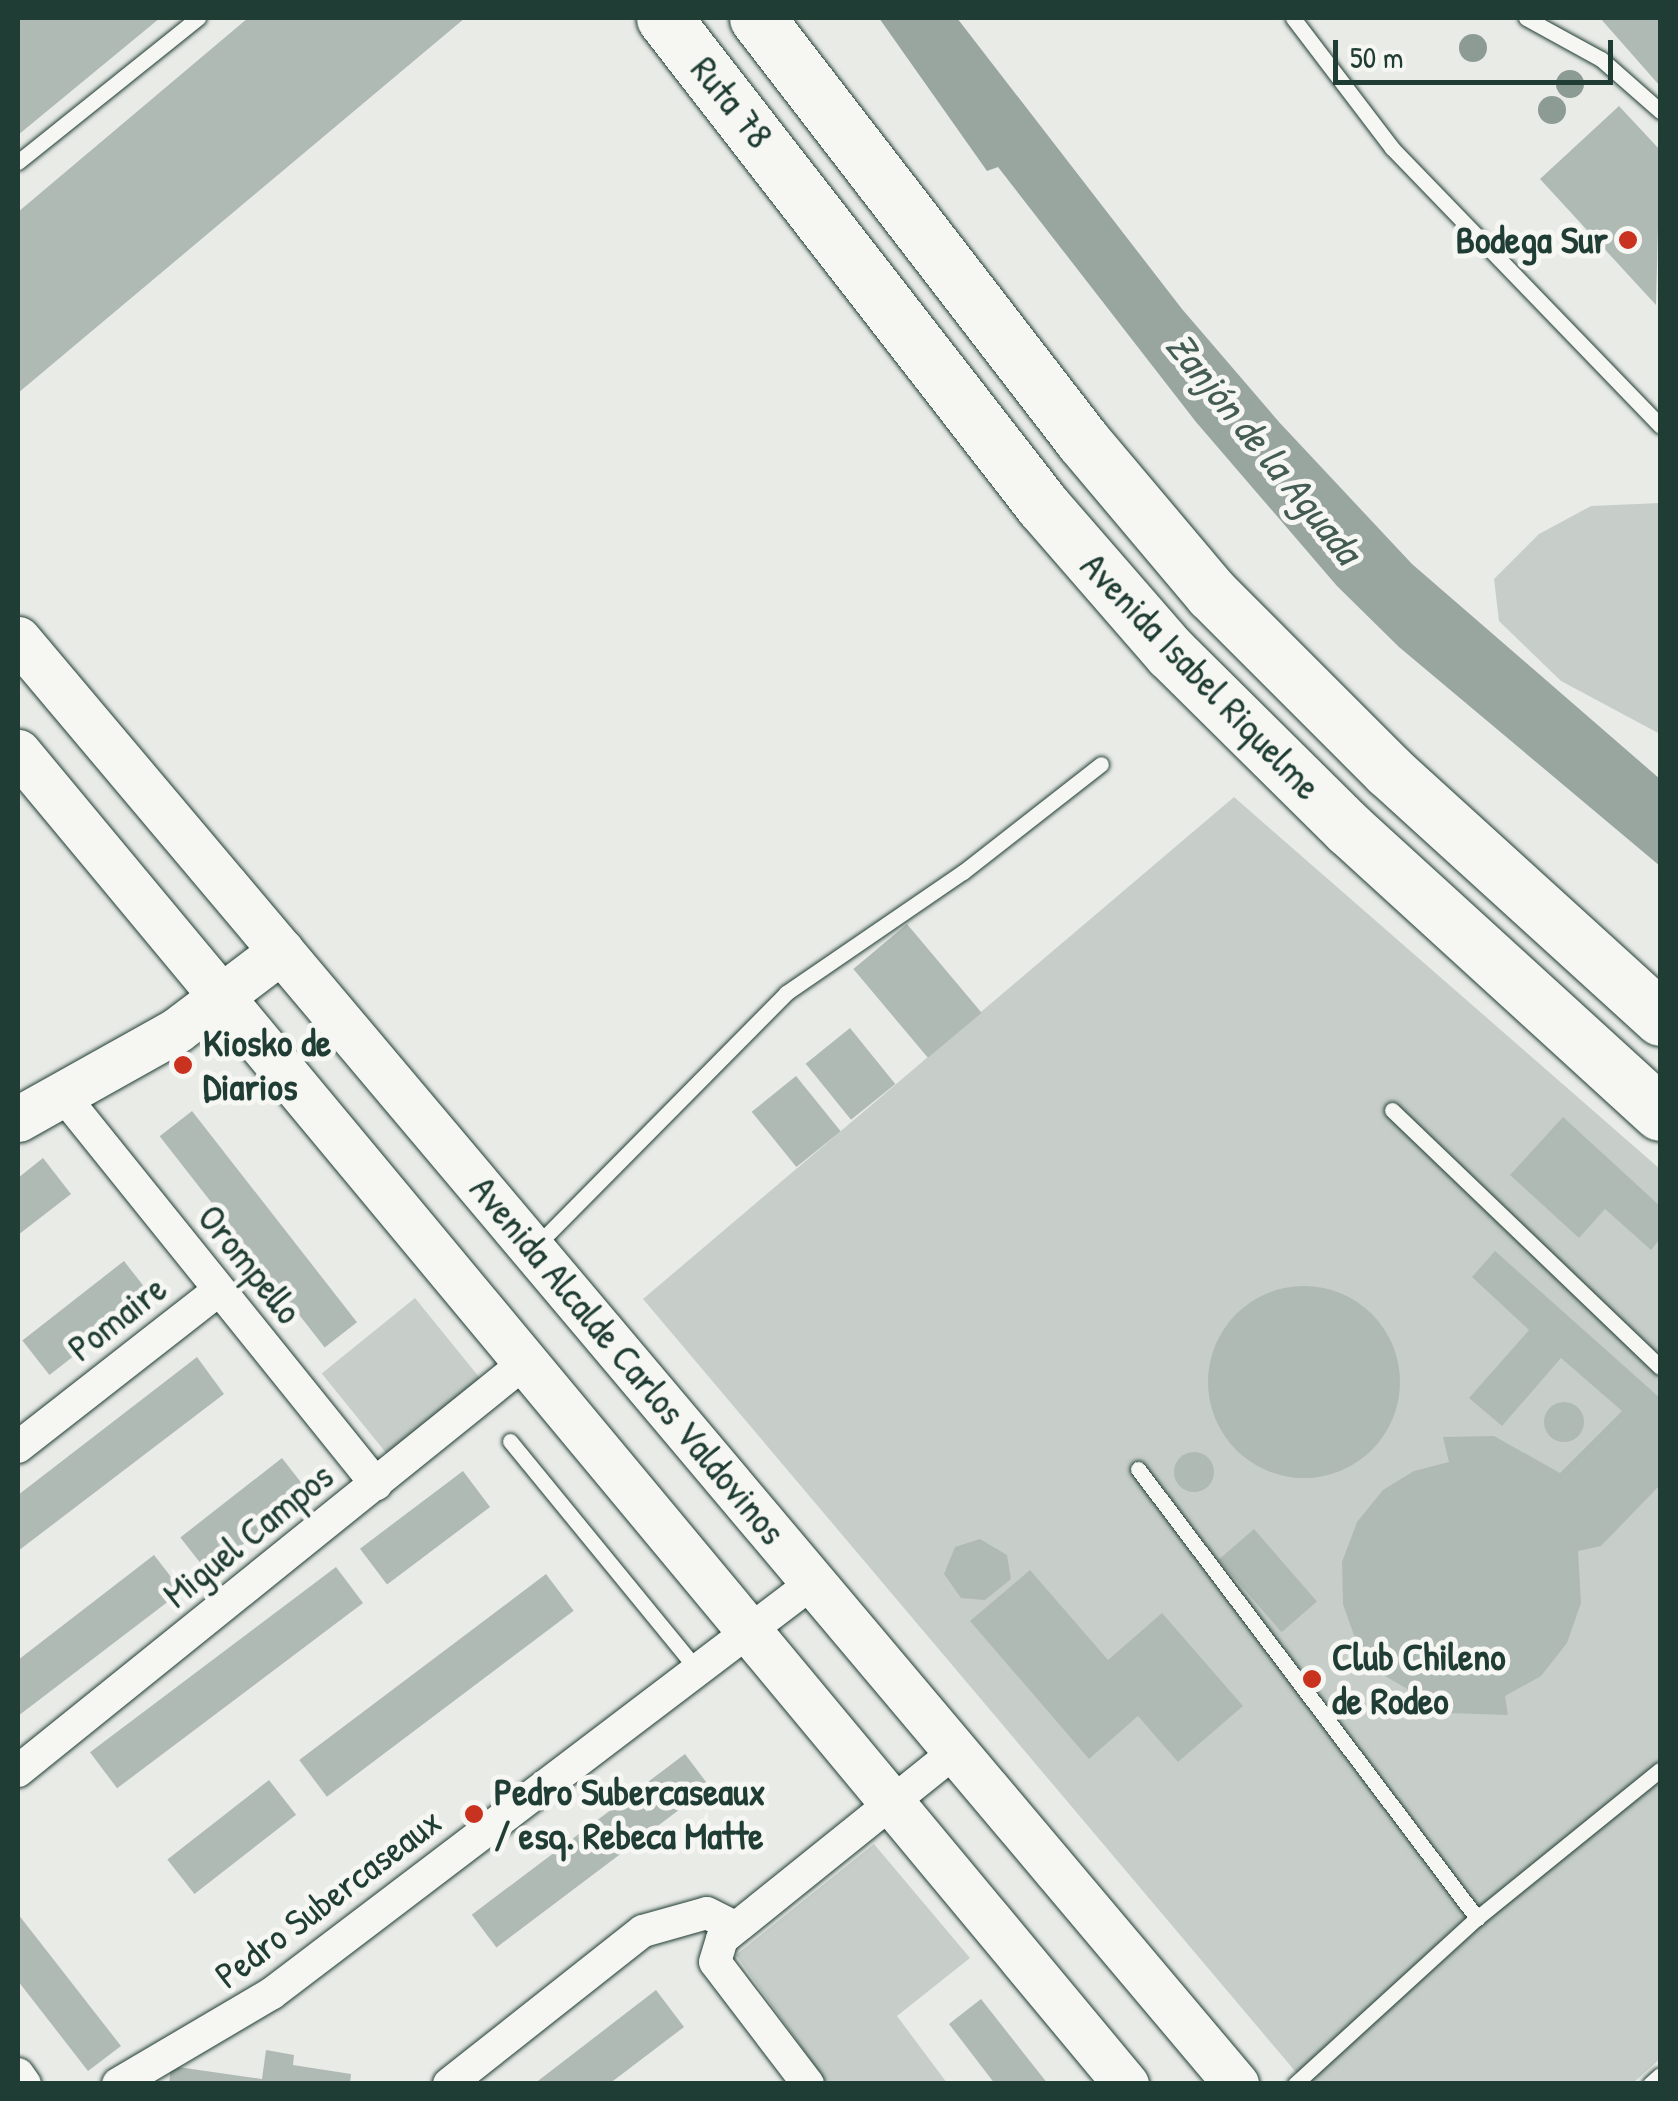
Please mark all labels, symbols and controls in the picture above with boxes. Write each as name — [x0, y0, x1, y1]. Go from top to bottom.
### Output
scale bar — [1338, 20, 1618, 82]
text: 50 m — [1350, 37, 1403, 77]
street label: Ruta 78 — [681, 47, 783, 157]
place label: Bodega Sur — [1456, 217, 1608, 263]
marker: Bodega Sur — [1617, 229, 1639, 251]
water label: Zanjón de la Aguada — [1157, 322, 1373, 572]
street label: Avenida Isabel Riquelme — [1071, 543, 1331, 809]
place label: Kiosko de Diarios — [203, 1020, 331, 1110]
marker: Kiosko de Diarios — [172, 1054, 194, 1076]
street label: Avenida Alcalde Carlos Valdovinos — [461, 1167, 795, 1553]
street label: Orompello — [188, 1195, 312, 1333]
street label: Pomaire — [59, 1265, 175, 1371]
street label: Miguel Campos — [154, 1453, 342, 1617]
place label: Club Chileno de Rodeo — [1332, 1634, 1506, 1724]
marker: Club Chileno de Rodeo — [1301, 1668, 1323, 1690]
place label: Pedro Subercaseaux / esq. Rebeca Matte — [494, 1769, 765, 1858]
street label: Pedro Subercaseaux — [206, 1798, 450, 1998]
marker: Pedro Subercaseaux / esq. Rebeca Matte — [463, 1803, 485, 1825]

